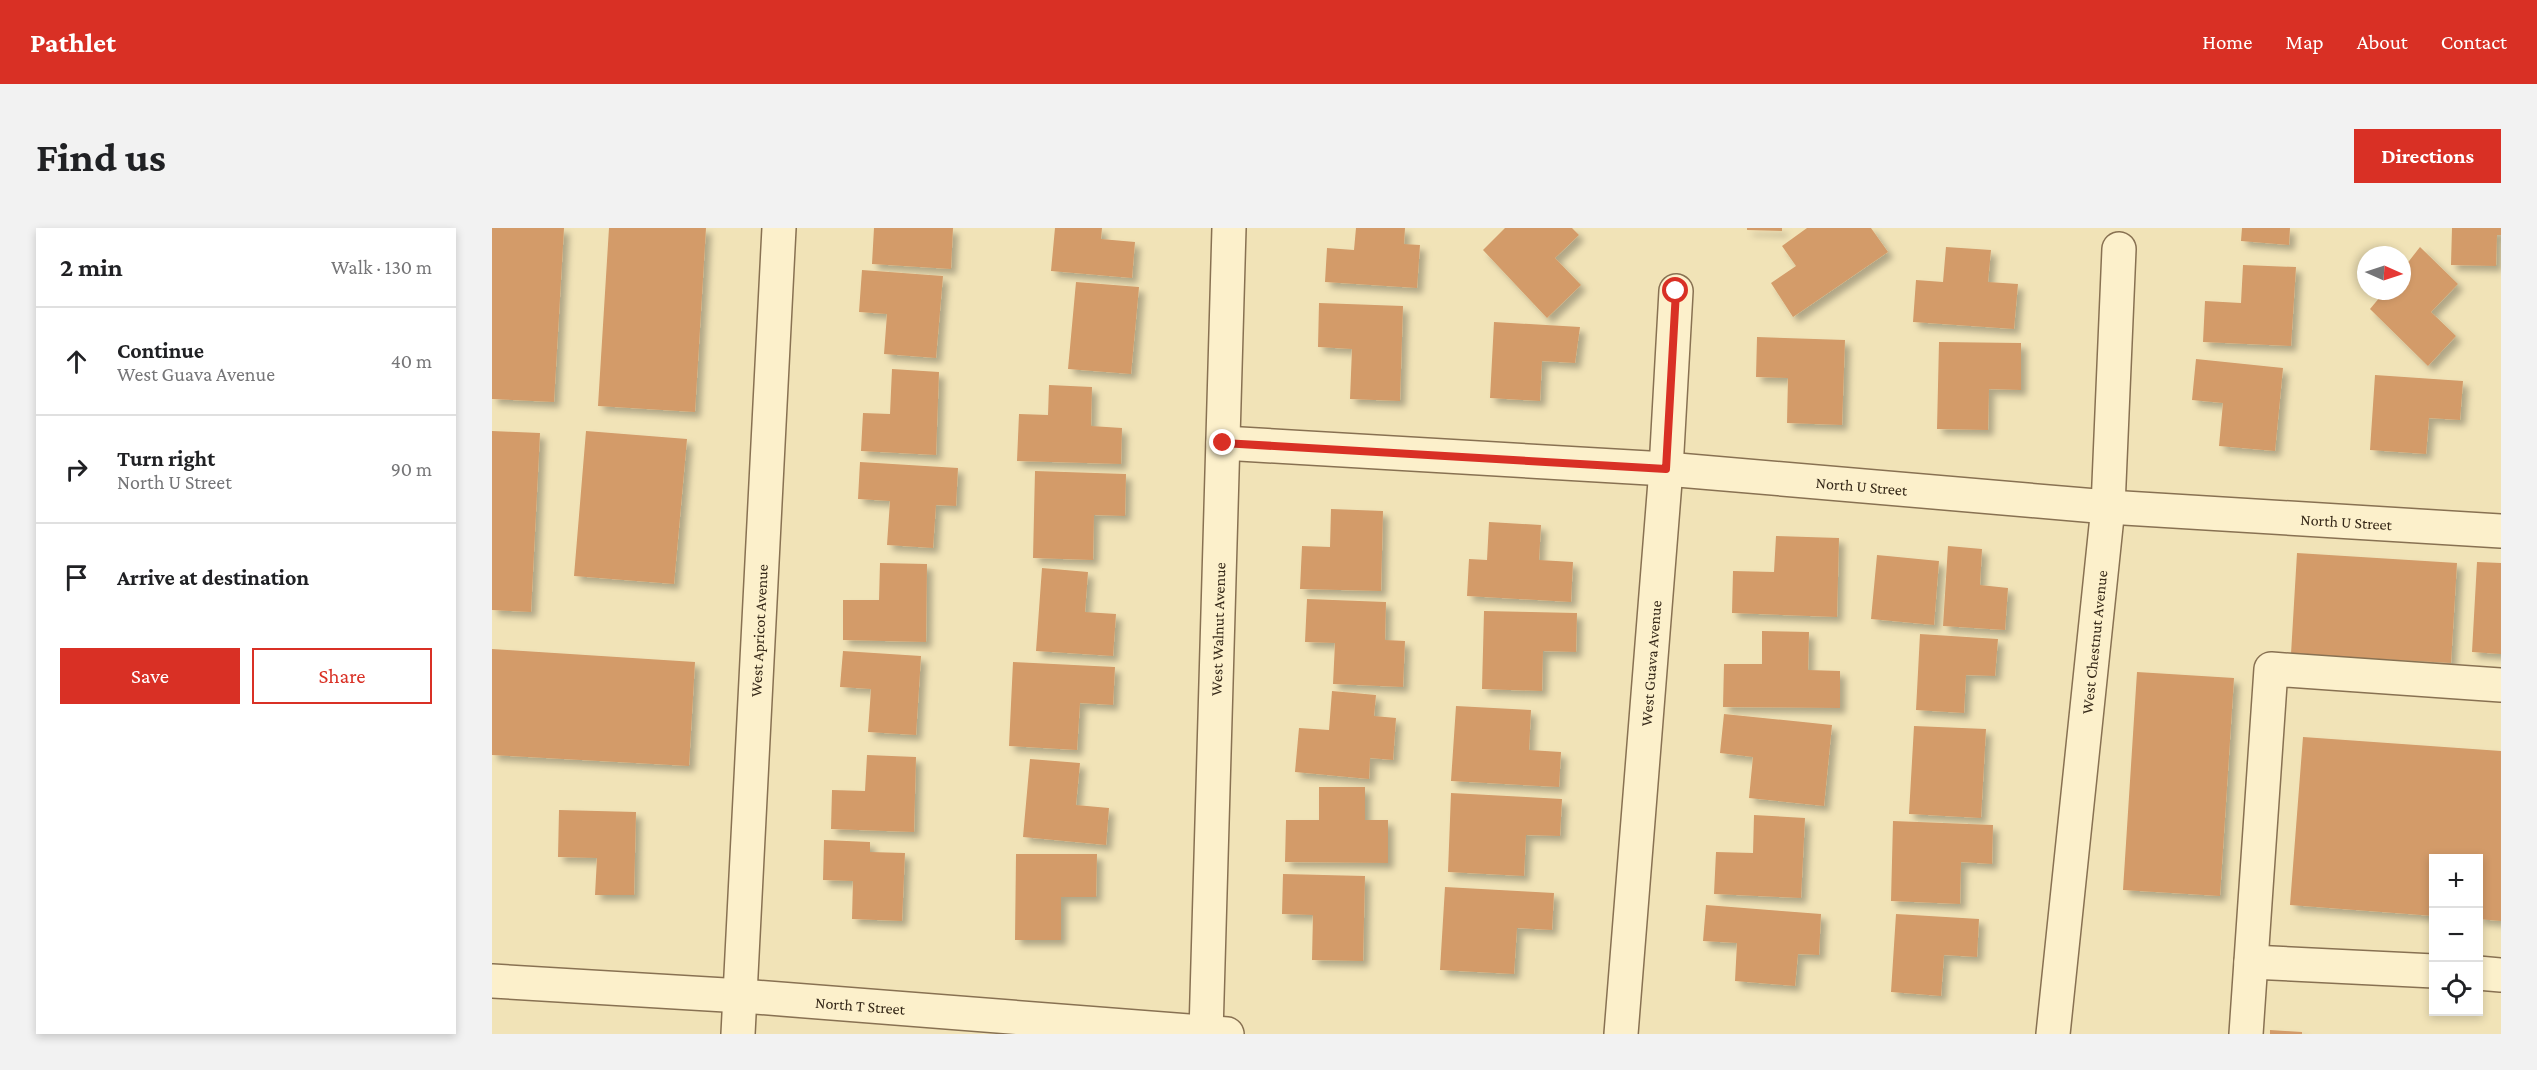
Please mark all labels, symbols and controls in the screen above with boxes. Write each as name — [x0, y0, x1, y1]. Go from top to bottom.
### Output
text: Pathlet — [30, 27, 116, 58]
text: Home — [2202, 30, 2252, 54]
text: Map — [2285, 30, 2324, 54]
text: About — [2357, 30, 2408, 54]
text: Contact — [2441, 30, 2507, 54]
button: Directions — [2354, 129, 2501, 183]
text: Find us — [36, 133, 166, 180]
north arrow — [2357, 246, 2411, 300]
text: 2 min — [60, 253, 123, 282]
text: Walk · 130 m — [331, 256, 432, 278]
route start — [1662, 277, 1688, 303]
text: Continue — [117, 338, 204, 363]
icon: ahead — [60, 345, 93, 378]
text: 40 m — [391, 350, 432, 372]
text: West Guava Avenue — [117, 363, 275, 385]
route end — [1209, 429, 1235, 455]
text: Turn right — [117, 446, 215, 471]
icon: right — [60, 453, 93, 486]
text: 90 m — [391, 458, 432, 480]
text: North U Street — [117, 471, 232, 493]
street label: North U Street — [1815, 473, 1909, 498]
street label: North U Street — [2300, 510, 2393, 533]
icon: arrive — [60, 561, 93, 594]
street label: West Walnut Avenue — [1207, 562, 1228, 696]
street label: West Apricot Avenue — [747, 564, 770, 697]
text: Arrive at destination — [117, 565, 309, 590]
street label: West Chestnut Avenue — [2078, 569, 2110, 715]
street label: West Guava Avenue — [1637, 600, 1664, 727]
button: Save — [60, 648, 240, 704]
button: Share — [252, 648, 432, 704]
map controls — [2429, 854, 2483, 1016]
button: + — [2429, 854, 2483, 908]
button: − — [2429, 908, 2483, 962]
button: locate — [2429, 962, 2483, 1016]
street label: North T Street — [815, 993, 906, 1017]

